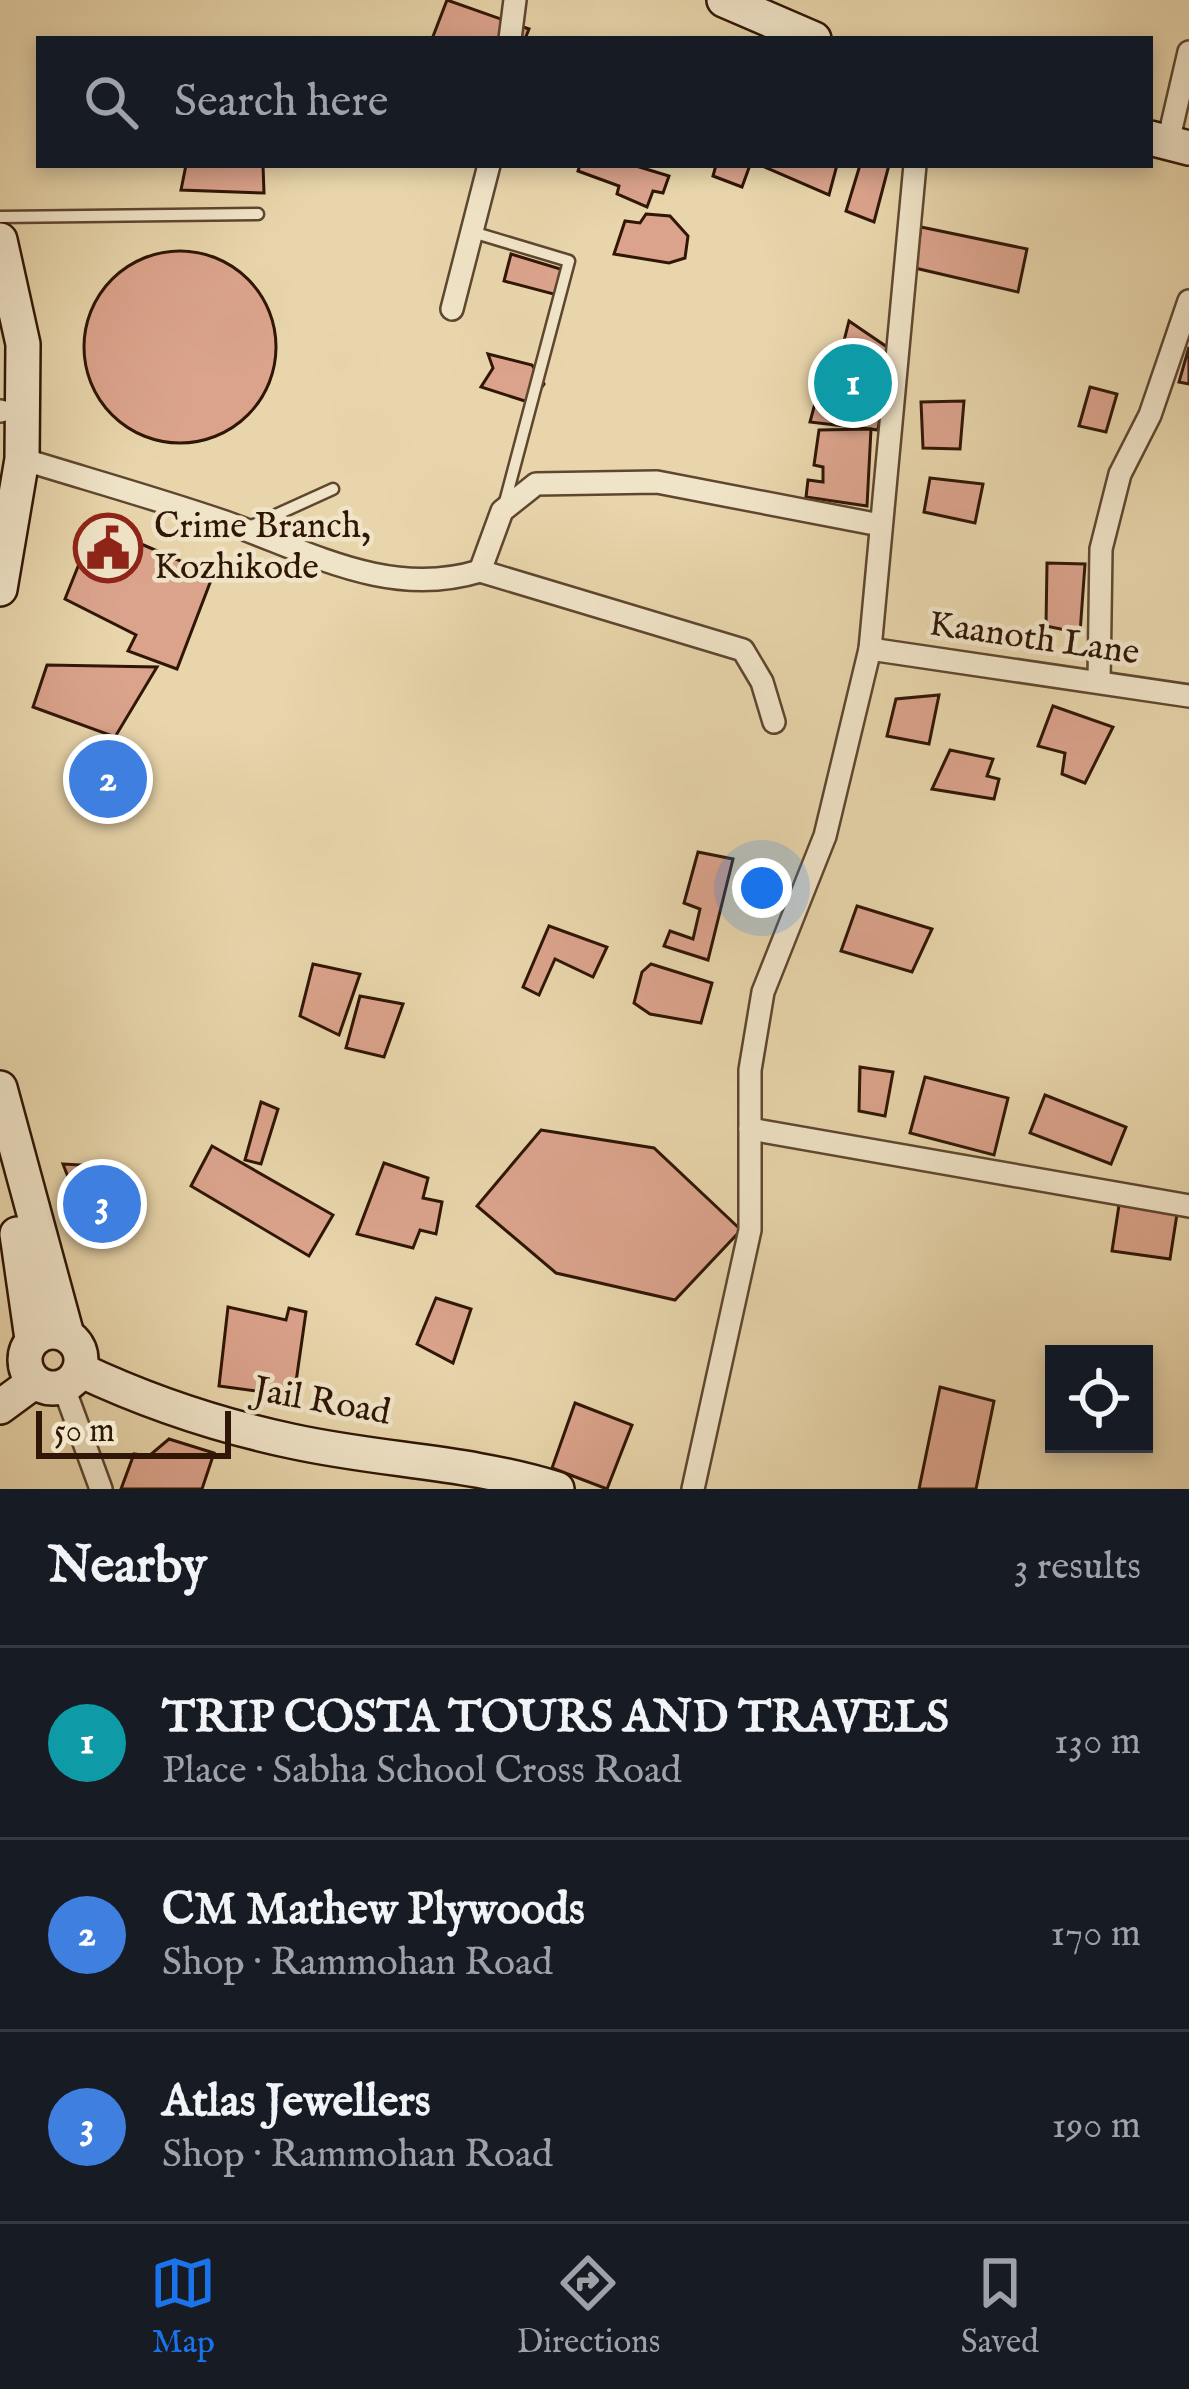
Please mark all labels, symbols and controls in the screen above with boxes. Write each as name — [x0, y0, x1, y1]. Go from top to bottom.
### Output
search box — [36, 36, 1153, 168]
icon: search — [78, 69, 144, 135]
text: Search here — [174, 74, 388, 131]
pin: 1 — [814, 338, 892, 428]
place label: Crime Branch, Kozhikode — [154, 504, 371, 591]
public building icon: Crime Branch, Kozhikode — [73, 513, 143, 583]
street label: Kaanoth Lane — [926, 601, 1142, 677]
pin: 2 — [69, 734, 147, 824]
your location — [732, 858, 792, 918]
pin: 3 — [63, 1159, 141, 1249]
map controls — [1045, 1345, 1153, 1453]
button: locate — [1045, 1345, 1153, 1453]
street label: Jail Road — [246, 1367, 395, 1437]
scale bar — [36, 1405, 231, 1458]
text: 50 m — [54, 1411, 115, 1453]
text: Nearby — [48, 1535, 207, 1600]
text: 3 results — [1014, 1543, 1141, 1592]
text: TRIP COSTA TOURS AND TRAVELS — [162, 1690, 949, 1747]
text: 1 — [80, 1718, 94, 1767]
text: 130 m — [1054, 1718, 1141, 1767]
text: Place · Sabha School Cross Road — [162, 1747, 682, 1796]
text: CM Mathew Plywoods — [162, 1882, 585, 1939]
text: 2 — [78, 1910, 96, 1959]
text: 170 m — [1050, 1910, 1141, 1959]
text: Shop · Rammohan Road — [162, 1939, 553, 1988]
text: Atlas Jewellers — [162, 2074, 431, 2131]
text: 3 — [80, 2102, 94, 2151]
text: 190 m — [1052, 2102, 1141, 2151]
text: Shop · Rammohan Road — [162, 2131, 553, 2180]
tab: Map — [150, 2250, 216, 2364]
tab: Directions — [517, 2250, 660, 2364]
tab: Saved — [961, 2250, 1039, 2364]

